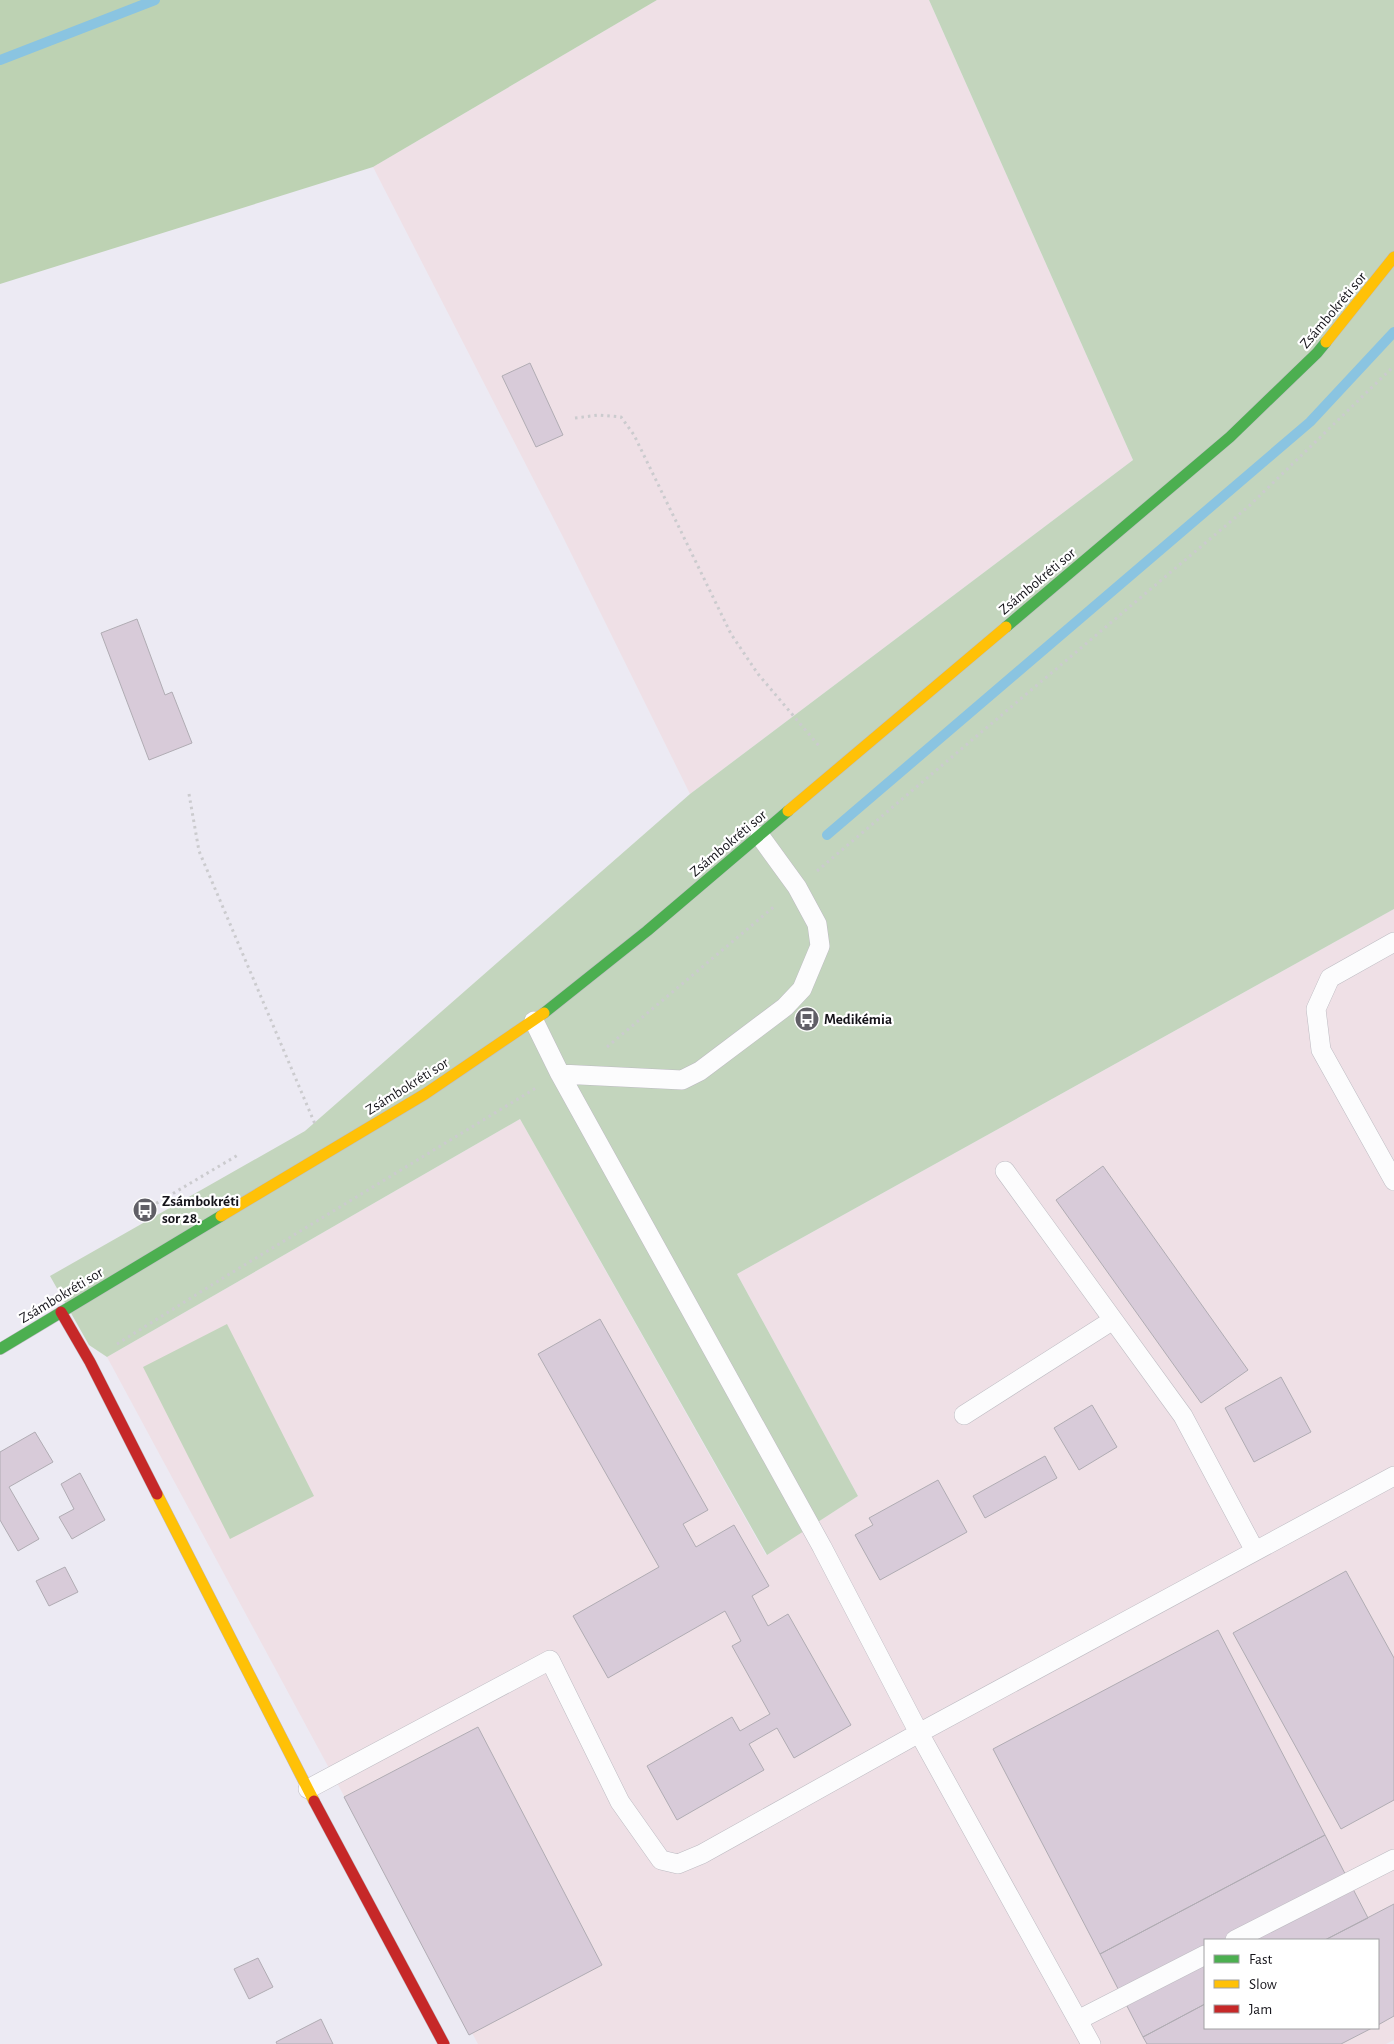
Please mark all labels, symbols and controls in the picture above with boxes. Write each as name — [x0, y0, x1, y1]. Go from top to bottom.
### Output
street label: Zsámbokréti sor — [1297, 269, 1370, 351]
street label: Zsámbokréti sor — [996, 545, 1078, 617]
street label: Zsámbokréti sor — [687, 807, 769, 879]
bus stop icon: Medikémia — [794, 1006, 820, 1032]
place label: Medikémia — [824, 1012, 892, 1027]
street label: Zsámbokréti sor — [363, 1055, 451, 1118]
place label: Zsámbokréti sor 28. — [162, 1194, 239, 1226]
bus stop icon: Zsámbokréti sor 28. — [132, 1197, 158, 1223]
street label: Zsámbokréti sor — [17, 1265, 106, 1326]
legend — [1204, 1939, 1379, 2029]
text: Fast — [1249, 1952, 1273, 1967]
text: Slow — [1249, 1977, 1277, 1992]
text: Jam — [1249, 2002, 1272, 2017]

